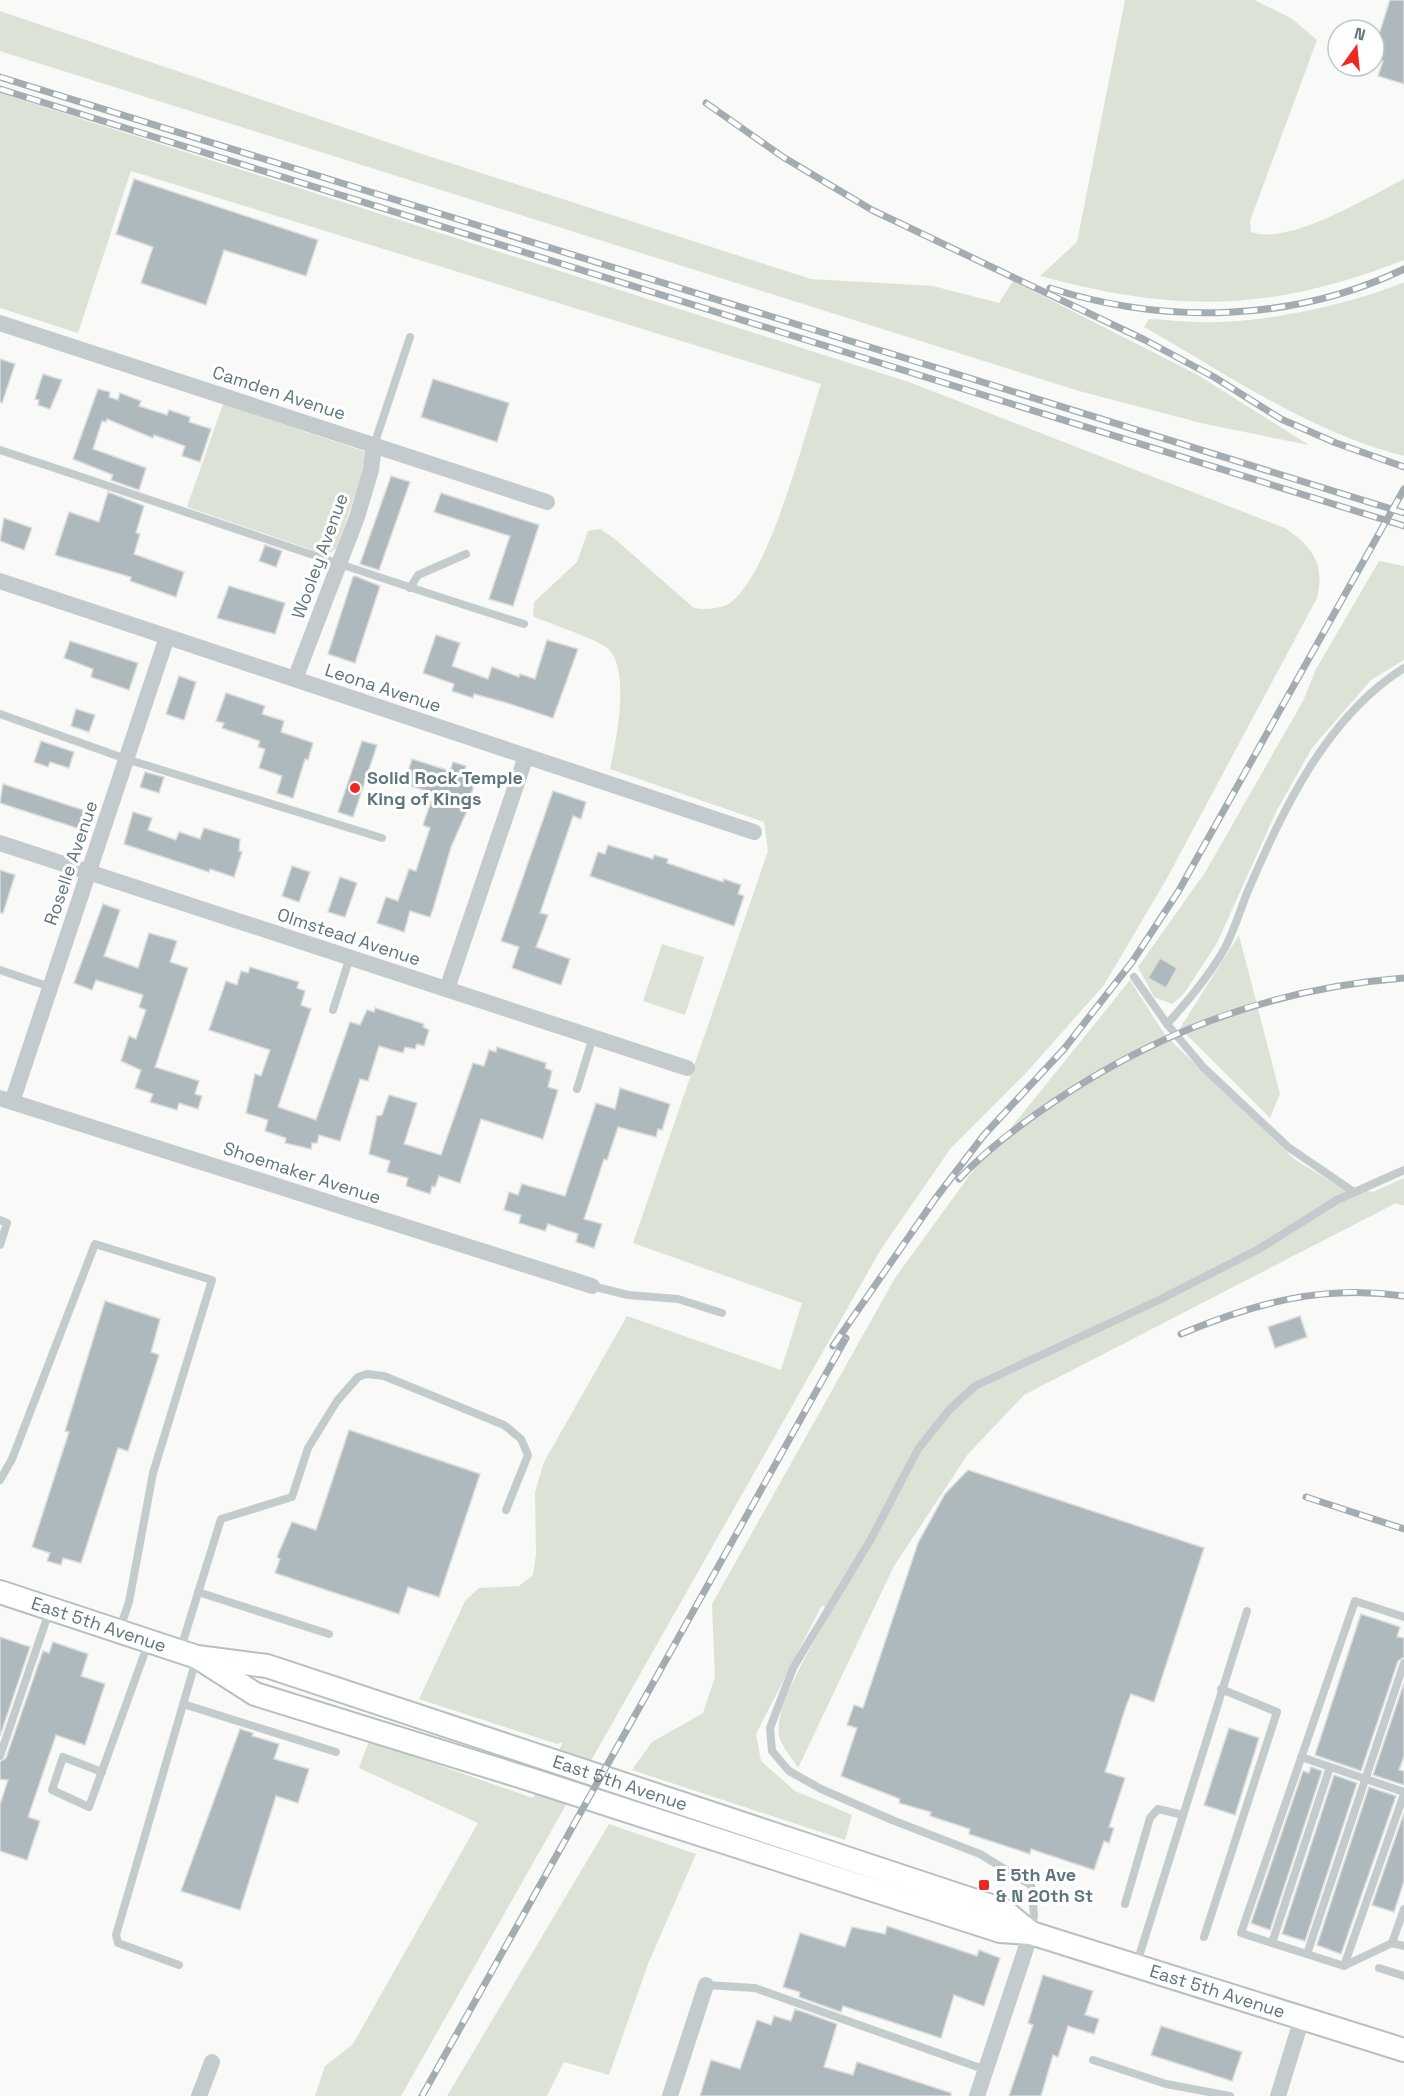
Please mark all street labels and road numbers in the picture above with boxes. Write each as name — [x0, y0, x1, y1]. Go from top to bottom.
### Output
street label: Camden Avenue — [210, 360, 349, 425]
street label: Wooley Avenue — [286, 490, 353, 622]
street label: Leona Avenue — [322, 658, 444, 717]
street label: Roselle Avenue — [38, 798, 103, 928]
street label: Olmstead Avenue — [275, 902, 424, 971]
street label: Shoemaker Avenue — [220, 1136, 384, 1209]
street label: East 5th Avenue — [28, 1591, 169, 1657]
street label: East 5th Avenue — [550, 1750, 691, 1816]
street label: East 5th Avenue — [1147, 1959, 1288, 2023]

